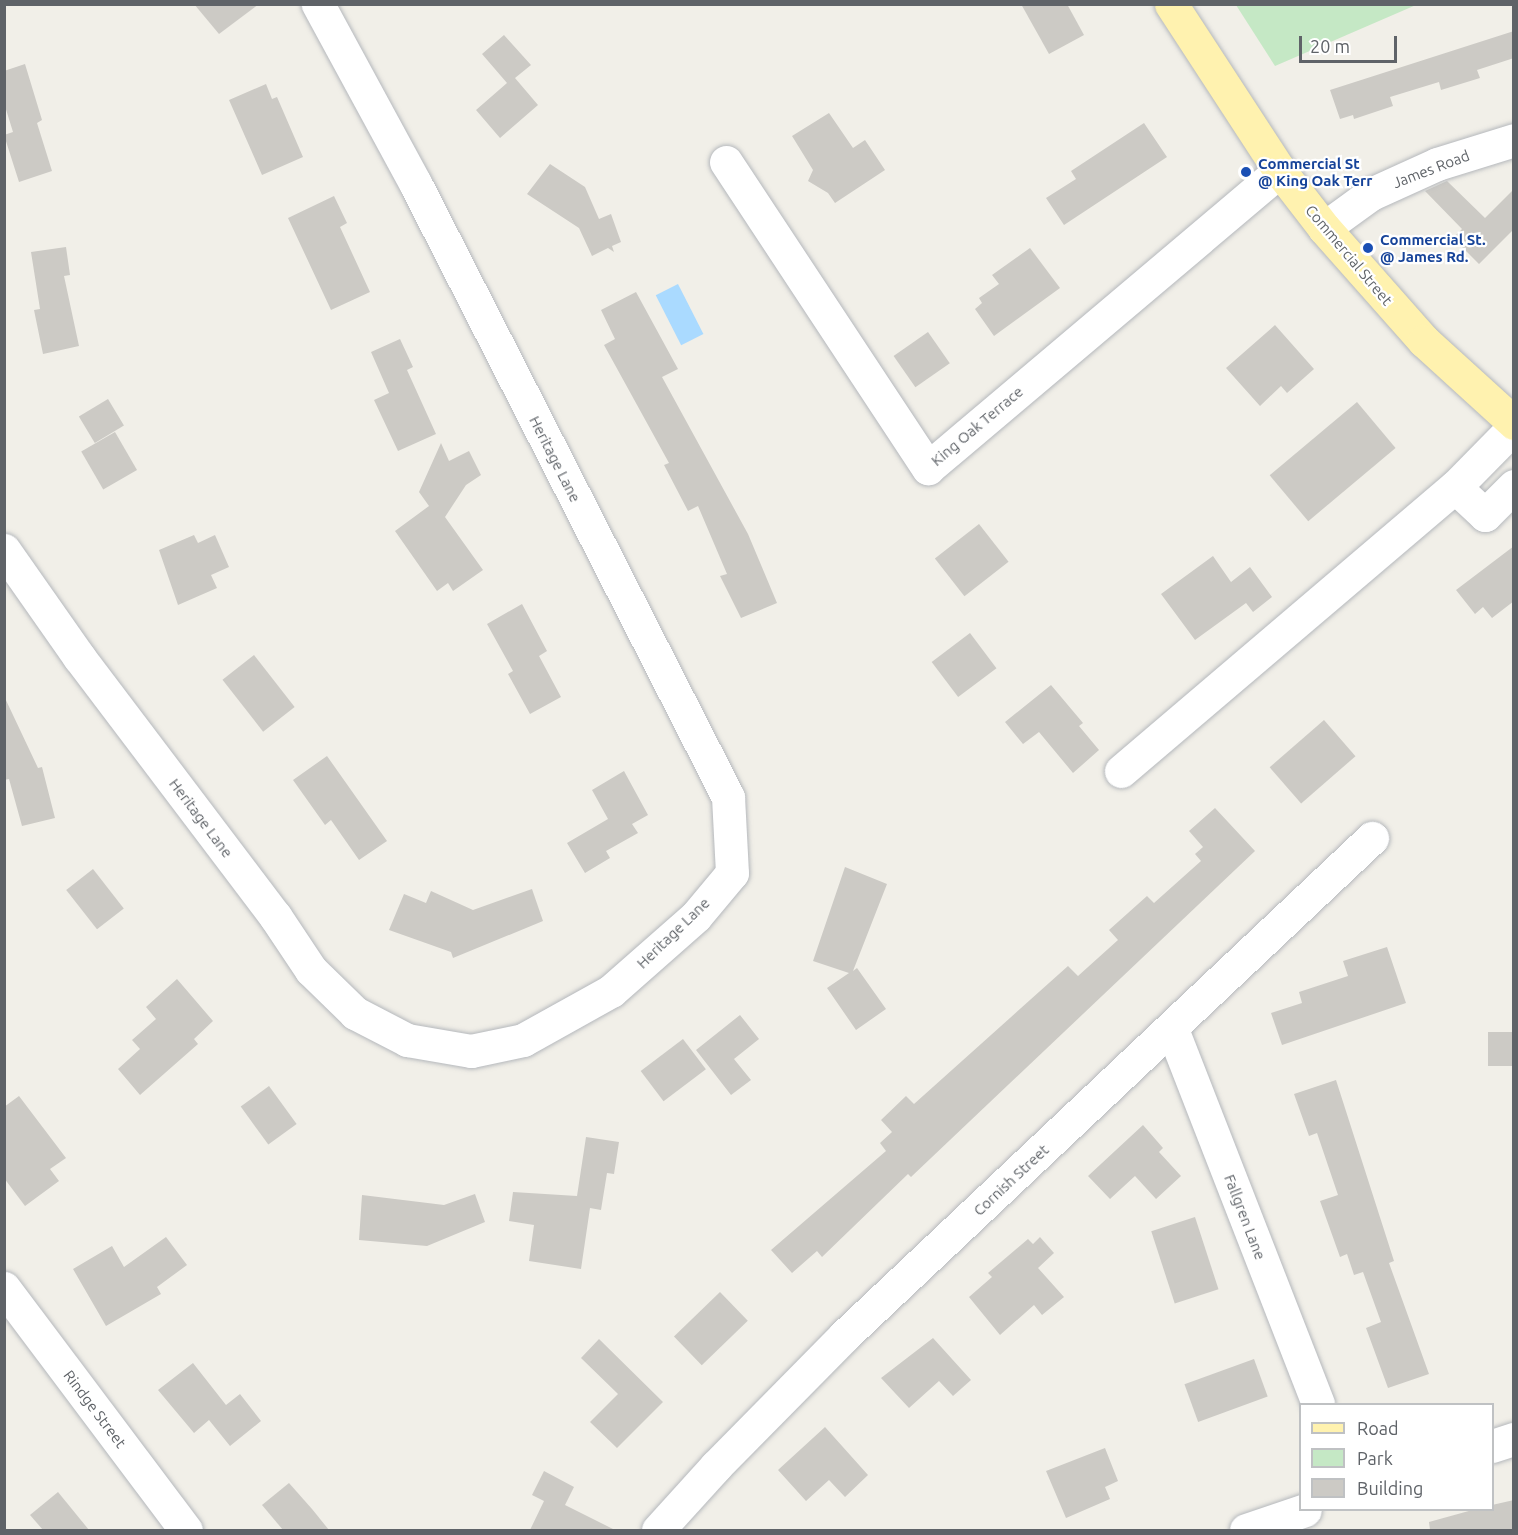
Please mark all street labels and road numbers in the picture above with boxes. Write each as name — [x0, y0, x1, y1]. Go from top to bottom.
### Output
street label: James Road — [1390, 146, 1472, 192]
street label: Commercial Street — [1302, 201, 1396, 309]
street label: King Oak Terrace — [927, 382, 1027, 470]
street label: Heritage Lane — [526, 413, 584, 505]
street label: Heritage Lane — [165, 775, 237, 861]
street label: Heritage Lane — [633, 894, 713, 972]
street label: Cornish Street — [970, 1141, 1052, 1219]
street label: Fallgren Lane — [1221, 1172, 1269, 1262]
street label: Rindge Street — [60, 1367, 130, 1451]

